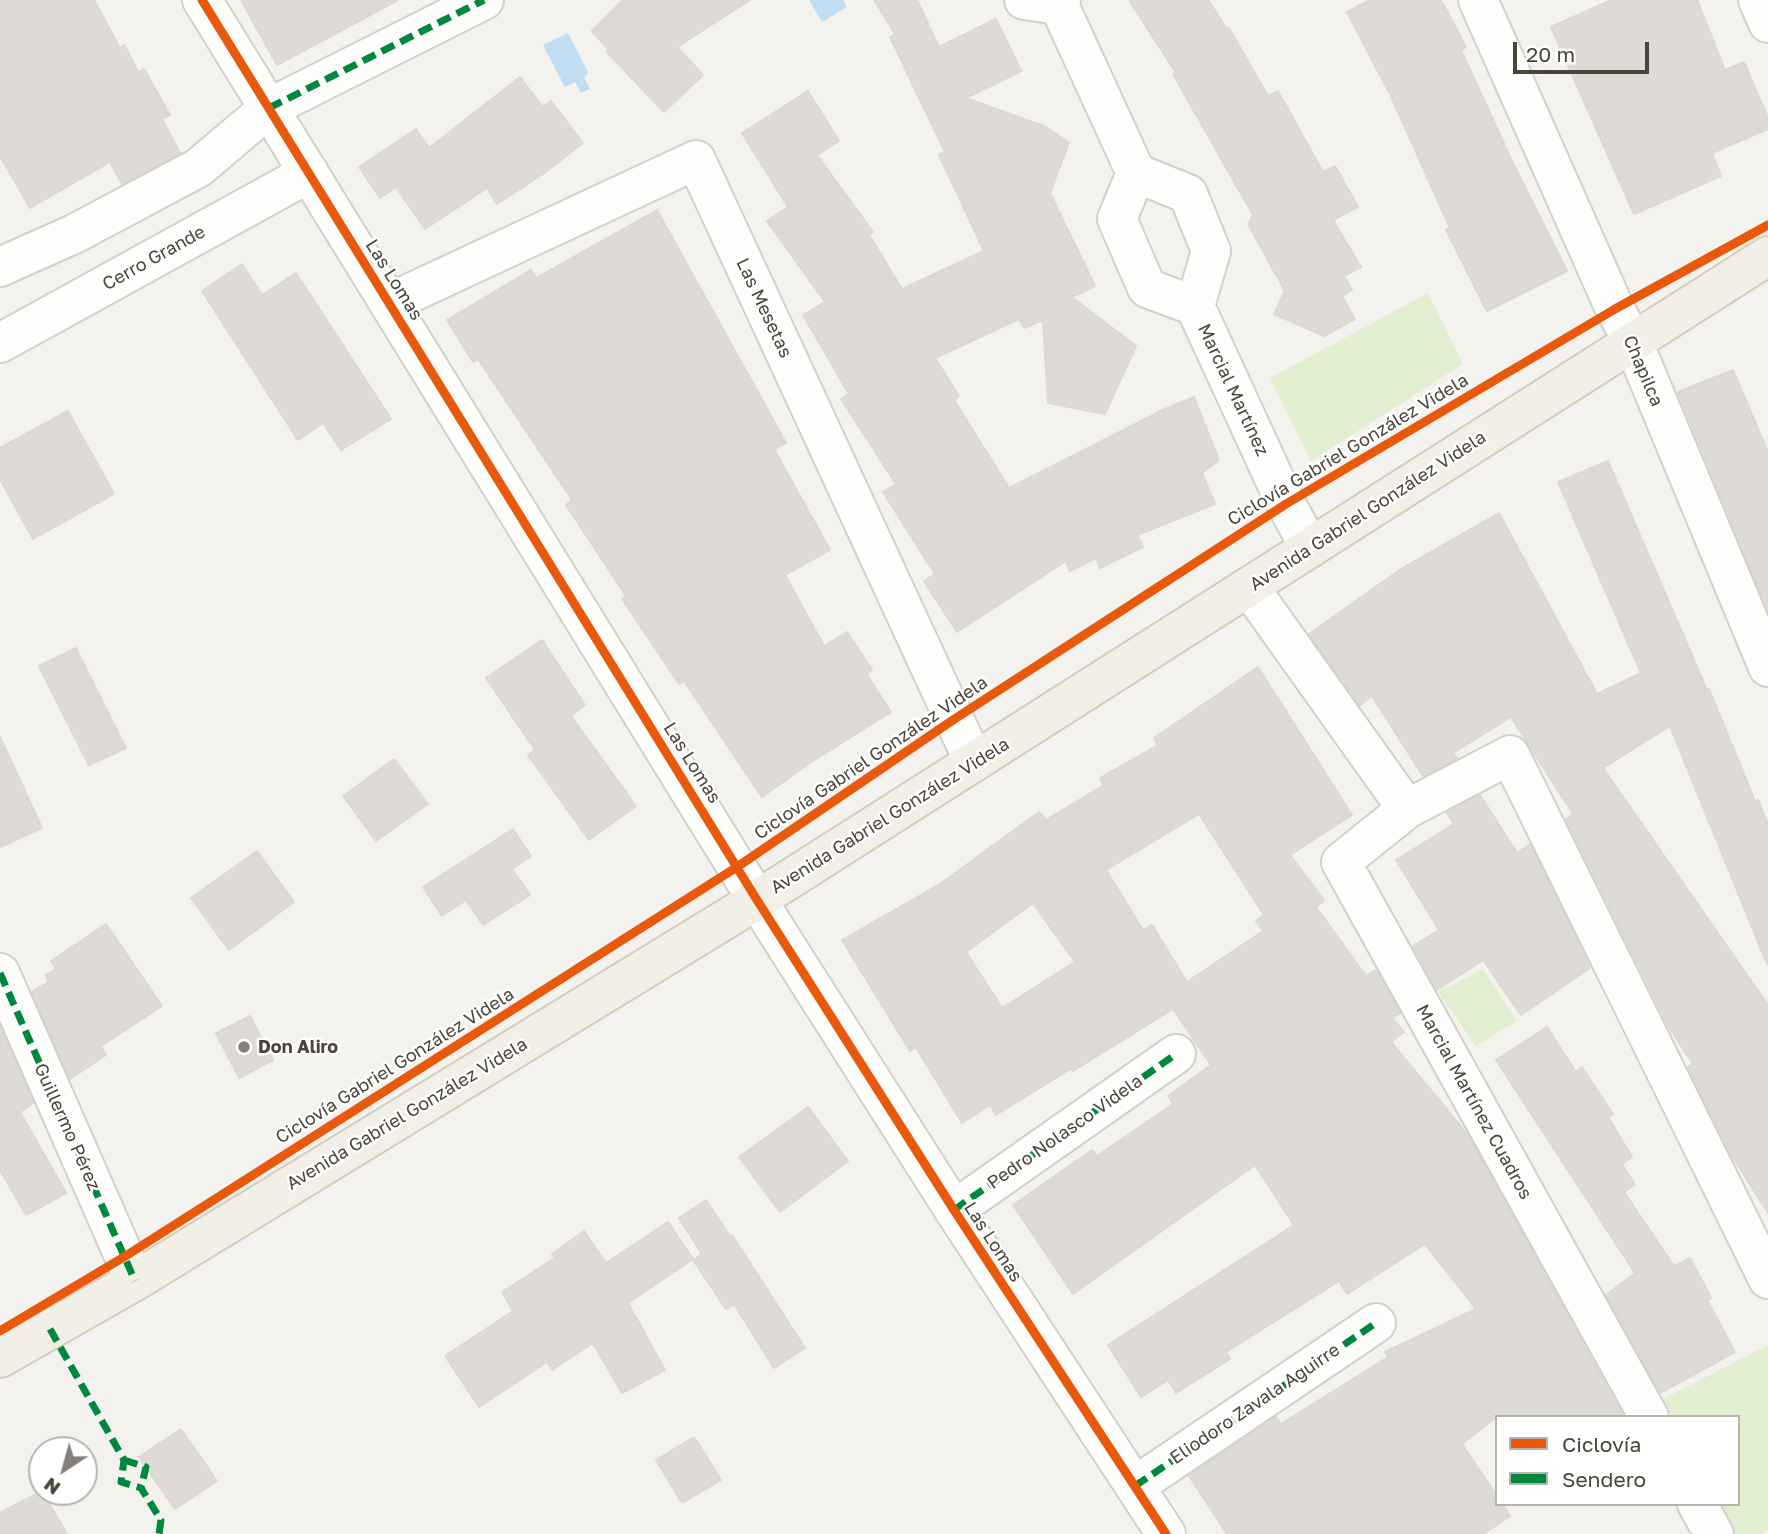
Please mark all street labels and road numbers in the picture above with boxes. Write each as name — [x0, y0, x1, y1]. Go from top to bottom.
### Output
street label: Cerro Grande — [99, 221, 209, 295]
street label: Las Lomas — [361, 236, 427, 324]
street label: Las Mesetas — [732, 255, 796, 361]
street label: Marcial Martínez — [1193, 320, 1273, 460]
street label: Chapilca — [1618, 332, 1668, 410]
street label: Ciclovía Gabriel González Videla — [1224, 369, 1472, 531]
street label: Avenida Gabriel González Videla — [1246, 426, 1490, 596]
street label: Ciclovía Gabriel González Videla — [750, 672, 992, 844]
street label: Las Lomas — [659, 719, 725, 807]
street label: Avenida Gabriel González Videla — [767, 733, 1013, 899]
street label: Ciclovía Gabriel González Videla — [272, 983, 518, 1149]
street label: Marcial Martínez Cuadros — [1411, 1001, 1537, 1203]
street label: Avenida Gabriel González Videla — [283, 1033, 531, 1195]
street label: Guillermo Pérez — [29, 1060, 105, 1194]
street label: Pedro Nolasco Videla — [983, 1070, 1147, 1194]
street label: Las Lomas — [959, 1198, 1027, 1286]
street label: Eliodoro Zavala Aguirre — [1166, 1339, 1344, 1469]

